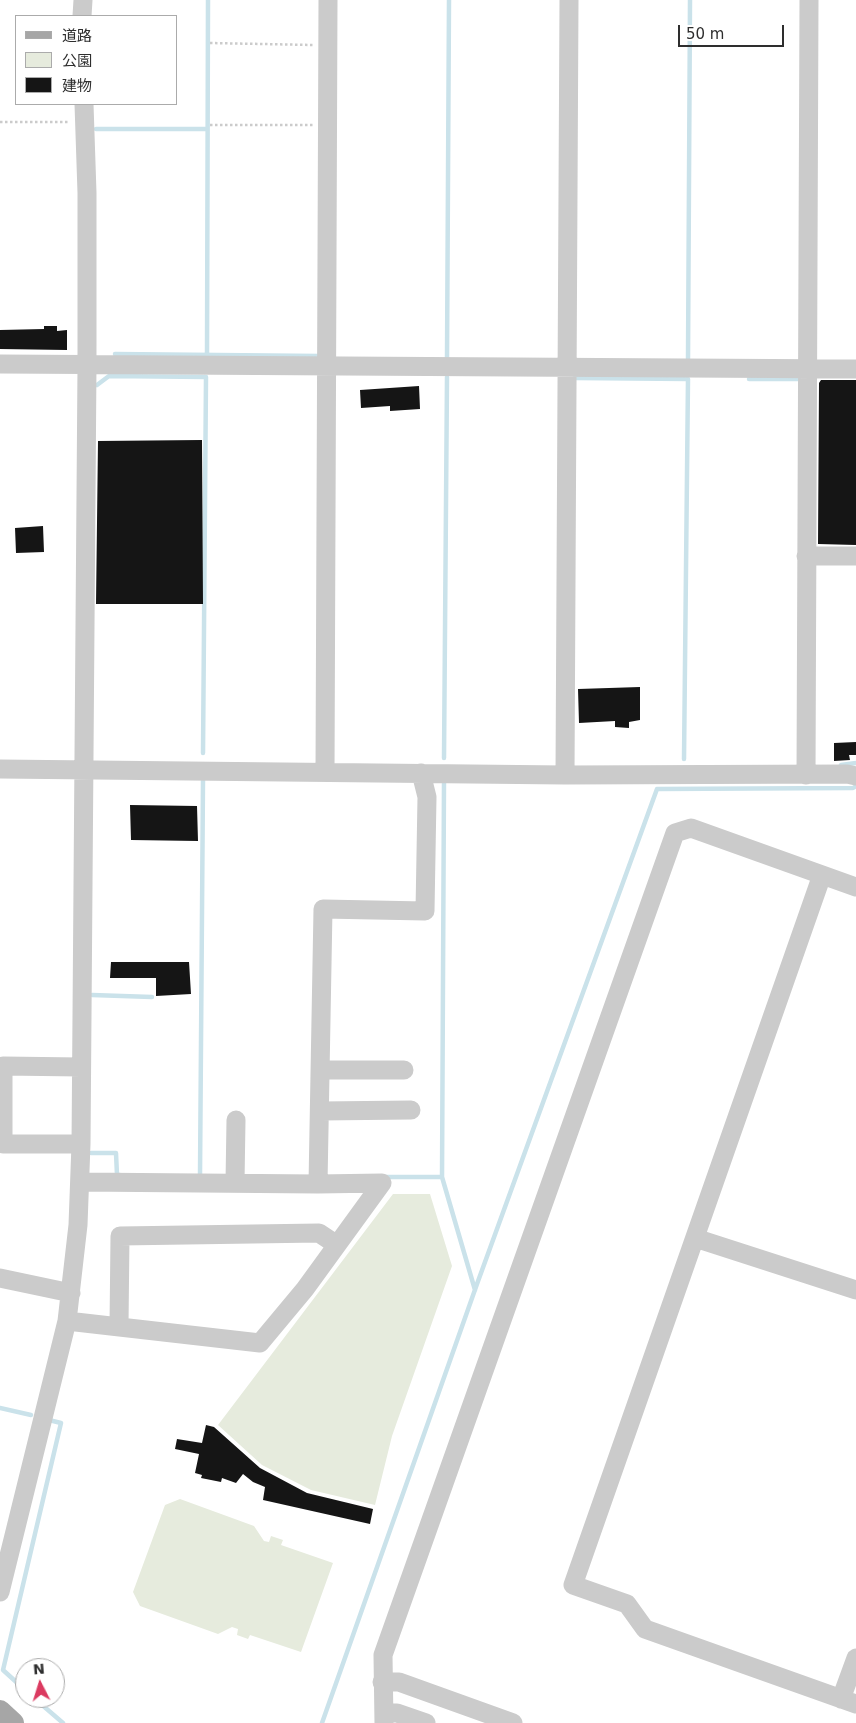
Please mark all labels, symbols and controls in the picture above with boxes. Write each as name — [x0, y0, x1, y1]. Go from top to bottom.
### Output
legend — [15, 15, 178, 105]
scale bar — [681, 15, 787, 47]
text: 50 m — [686, 25, 724, 43]
text: 道路 — [62, 27, 92, 45]
text: 公園 — [62, 52, 92, 70]
text: 建物 — [62, 77, 92, 95]
north arrow — [15, 1658, 65, 1708]
text: N — [32, 1661, 45, 1678]

